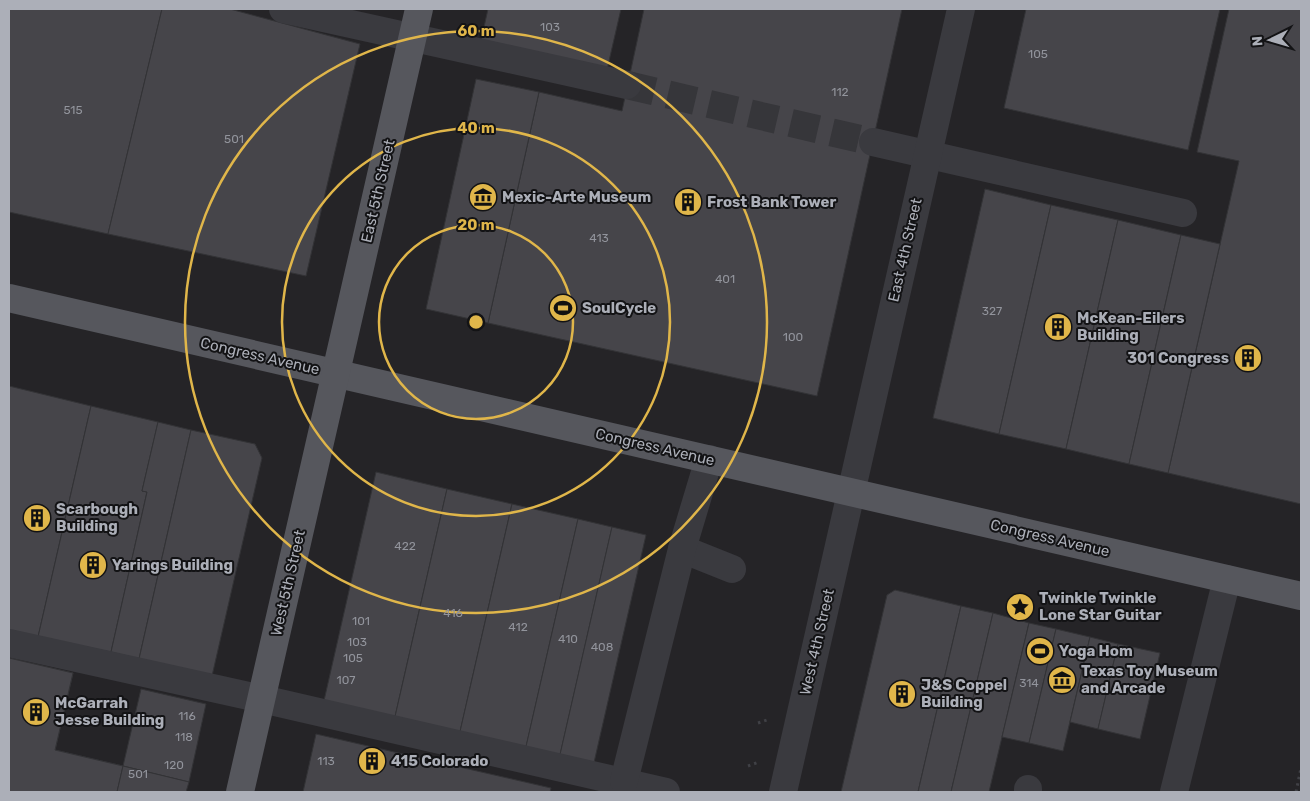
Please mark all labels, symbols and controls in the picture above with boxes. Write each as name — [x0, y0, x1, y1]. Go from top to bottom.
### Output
north arrow — [1245, 15, 1295, 65]
house number: 103 — [540, 20, 560, 34]
text: 60 m — [458, 22, 494, 40]
text: N — [1249, 35, 1266, 47]
house number: 105 — [1028, 47, 1048, 61]
house number: 112 — [831, 85, 849, 99]
house number: 515 — [63, 103, 83, 117]
text: 40 m — [457, 119, 495, 137]
house number: 501 — [224, 132, 244, 146]
street label: East 5th Street — [357, 137, 399, 244]
museum icon: Mexic-Arte Museum — [468, 182, 498, 212]
building icon: Frost Bank Tower — [673, 187, 703, 217]
place label: Mexic-Arte Museum — [502, 188, 651, 206]
place label: Frost Bank Tower — [707, 193, 836, 211]
street label: East 4th Street — [884, 196, 926, 304]
text: 20 m — [458, 216, 494, 234]
house number: 413 — [589, 231, 609, 245]
house number: 401 — [715, 272, 735, 286]
sports icon: SoulCycle — [548, 293, 578, 323]
place label: SoulCycle — [582, 299, 656, 317]
house number: 327 — [982, 304, 1002, 318]
place label: McKean-Eilers Building — [1077, 309, 1184, 344]
building icon: McKean-Eilers Building — [1043, 312, 1073, 342]
centre of rings — [467, 313, 485, 331]
house number: 100 — [783, 330, 803, 344]
street label: Congress Avenue — [199, 334, 321, 378]
building icon: 301 Congress — [1233, 343, 1263, 373]
place label: 301 Congress — [1127, 349, 1229, 367]
street label: Congress Avenue — [594, 425, 716, 469]
place label: Scarbough Building — [56, 500, 138, 535]
building icon: Scarbough Building — [22, 503, 52, 533]
street label: Congress Avenue — [989, 516, 1111, 560]
street label: West 5th Street — [267, 528, 309, 638]
house number: 422 — [394, 539, 416, 553]
building icon: Yarings Building — [78, 550, 108, 580]
place label: Yarings Building — [112, 556, 233, 574]
street label: West 4th Street — [796, 587, 838, 697]
place label: Twinkle Twinkle Lone Star Guitar — [1039, 589, 1162, 624]
place icon: Twinkle Twinkle Lone Star Guitar — [1005, 592, 1035, 622]
house number: 416 — [443, 606, 463, 620]
house number: 101 — [352, 614, 370, 628]
house number: 412 — [508, 620, 528, 634]
house number: 410 — [558, 632, 578, 646]
house number: 103 — [347, 635, 367, 649]
sports icon: Yoga Hom — [1025, 636, 1055, 666]
house number: 408 — [591, 640, 613, 654]
place label: Yoga Hom — [1059, 642, 1133, 660]
house number: 105 — [343, 651, 363, 665]
place label: Texas Toy Museum and Arcade — [1081, 662, 1218, 697]
museum icon: Texas Toy Museum and Arcade — [1047, 665, 1077, 695]
house number: 107 — [337, 673, 355, 687]
place label: J&S Coppel Building — [921, 676, 1007, 711]
house number: 314 — [1019, 676, 1039, 690]
building icon: J&S Coppel Building — [887, 679, 917, 709]
place label: McGarrah Jesse Building — [55, 694, 164, 729]
building icon: McGarrah Jesse Building — [21, 697, 51, 727]
house number: 116 — [178, 709, 196, 723]
house number: 118 — [175, 730, 193, 744]
building icon: 415 Colorado — [357, 746, 387, 776]
place label: 415 Colorado — [391, 752, 489, 770]
house number: 113 — [317, 754, 335, 768]
house number: 120 — [164, 758, 184, 772]
house number: 501 — [128, 767, 148, 781]

